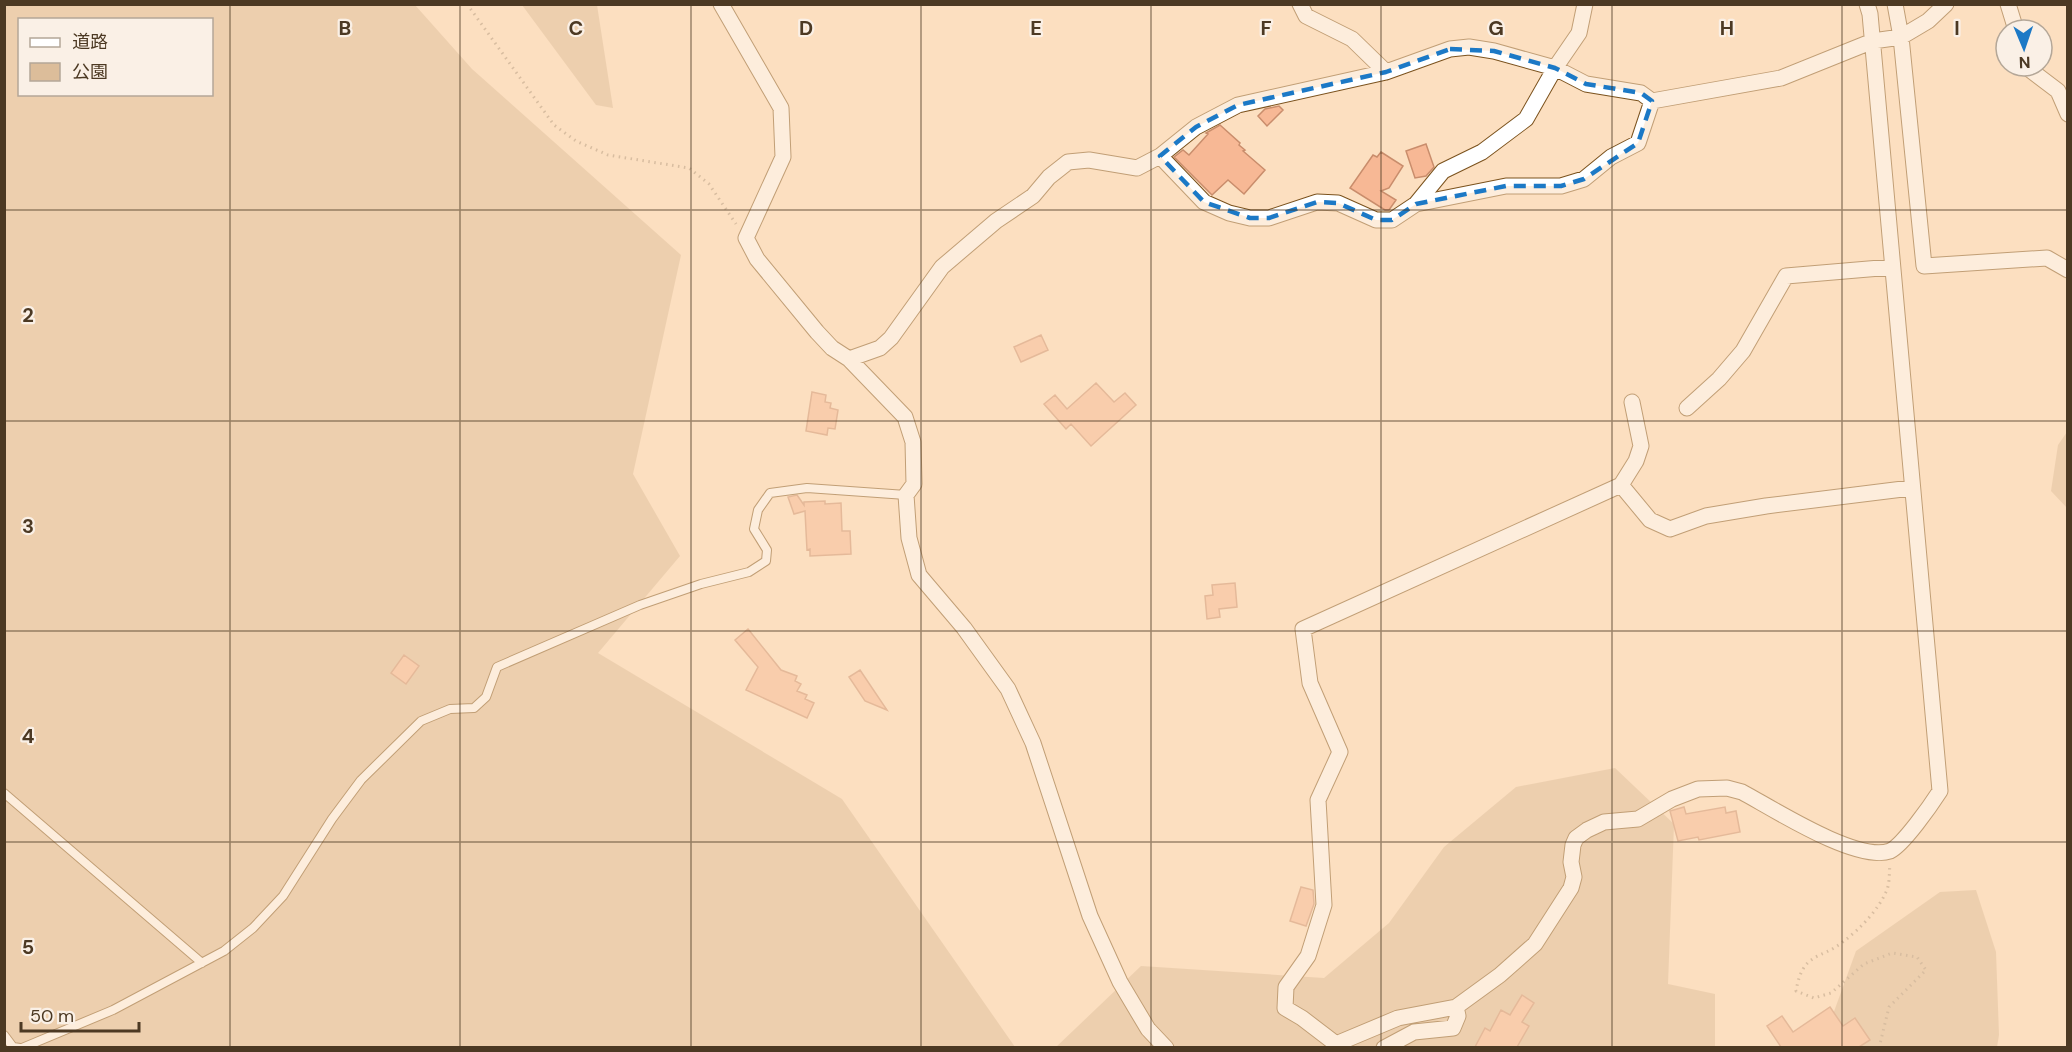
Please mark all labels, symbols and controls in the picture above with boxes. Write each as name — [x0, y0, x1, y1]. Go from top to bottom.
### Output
text: B — [339, 15, 351, 41]
text: C — [569, 15, 583, 41]
text: D — [799, 15, 813, 41]
text: E — [1030, 15, 1042, 41]
text: F — [1260, 15, 1272, 41]
text: G — [1488, 15, 1504, 41]
text: H — [1720, 15, 1734, 41]
text: I — [1954, 15, 1960, 41]
legend — [18, 18, 213, 96]
north arrow — [1994, 18, 2054, 78]
text: 道路 — [72, 30, 108, 54]
text: N — [2018, 52, 2031, 73]
text: 公園 — [72, 60, 108, 84]
text: 2 — [22, 302, 34, 328]
text: 3 — [22, 513, 34, 539]
text: 4 — [22, 723, 35, 749]
text: 5 — [22, 934, 34, 960]
scale bar — [21, 995, 140, 1033]
text: 50 m — [30, 1004, 74, 1028]

